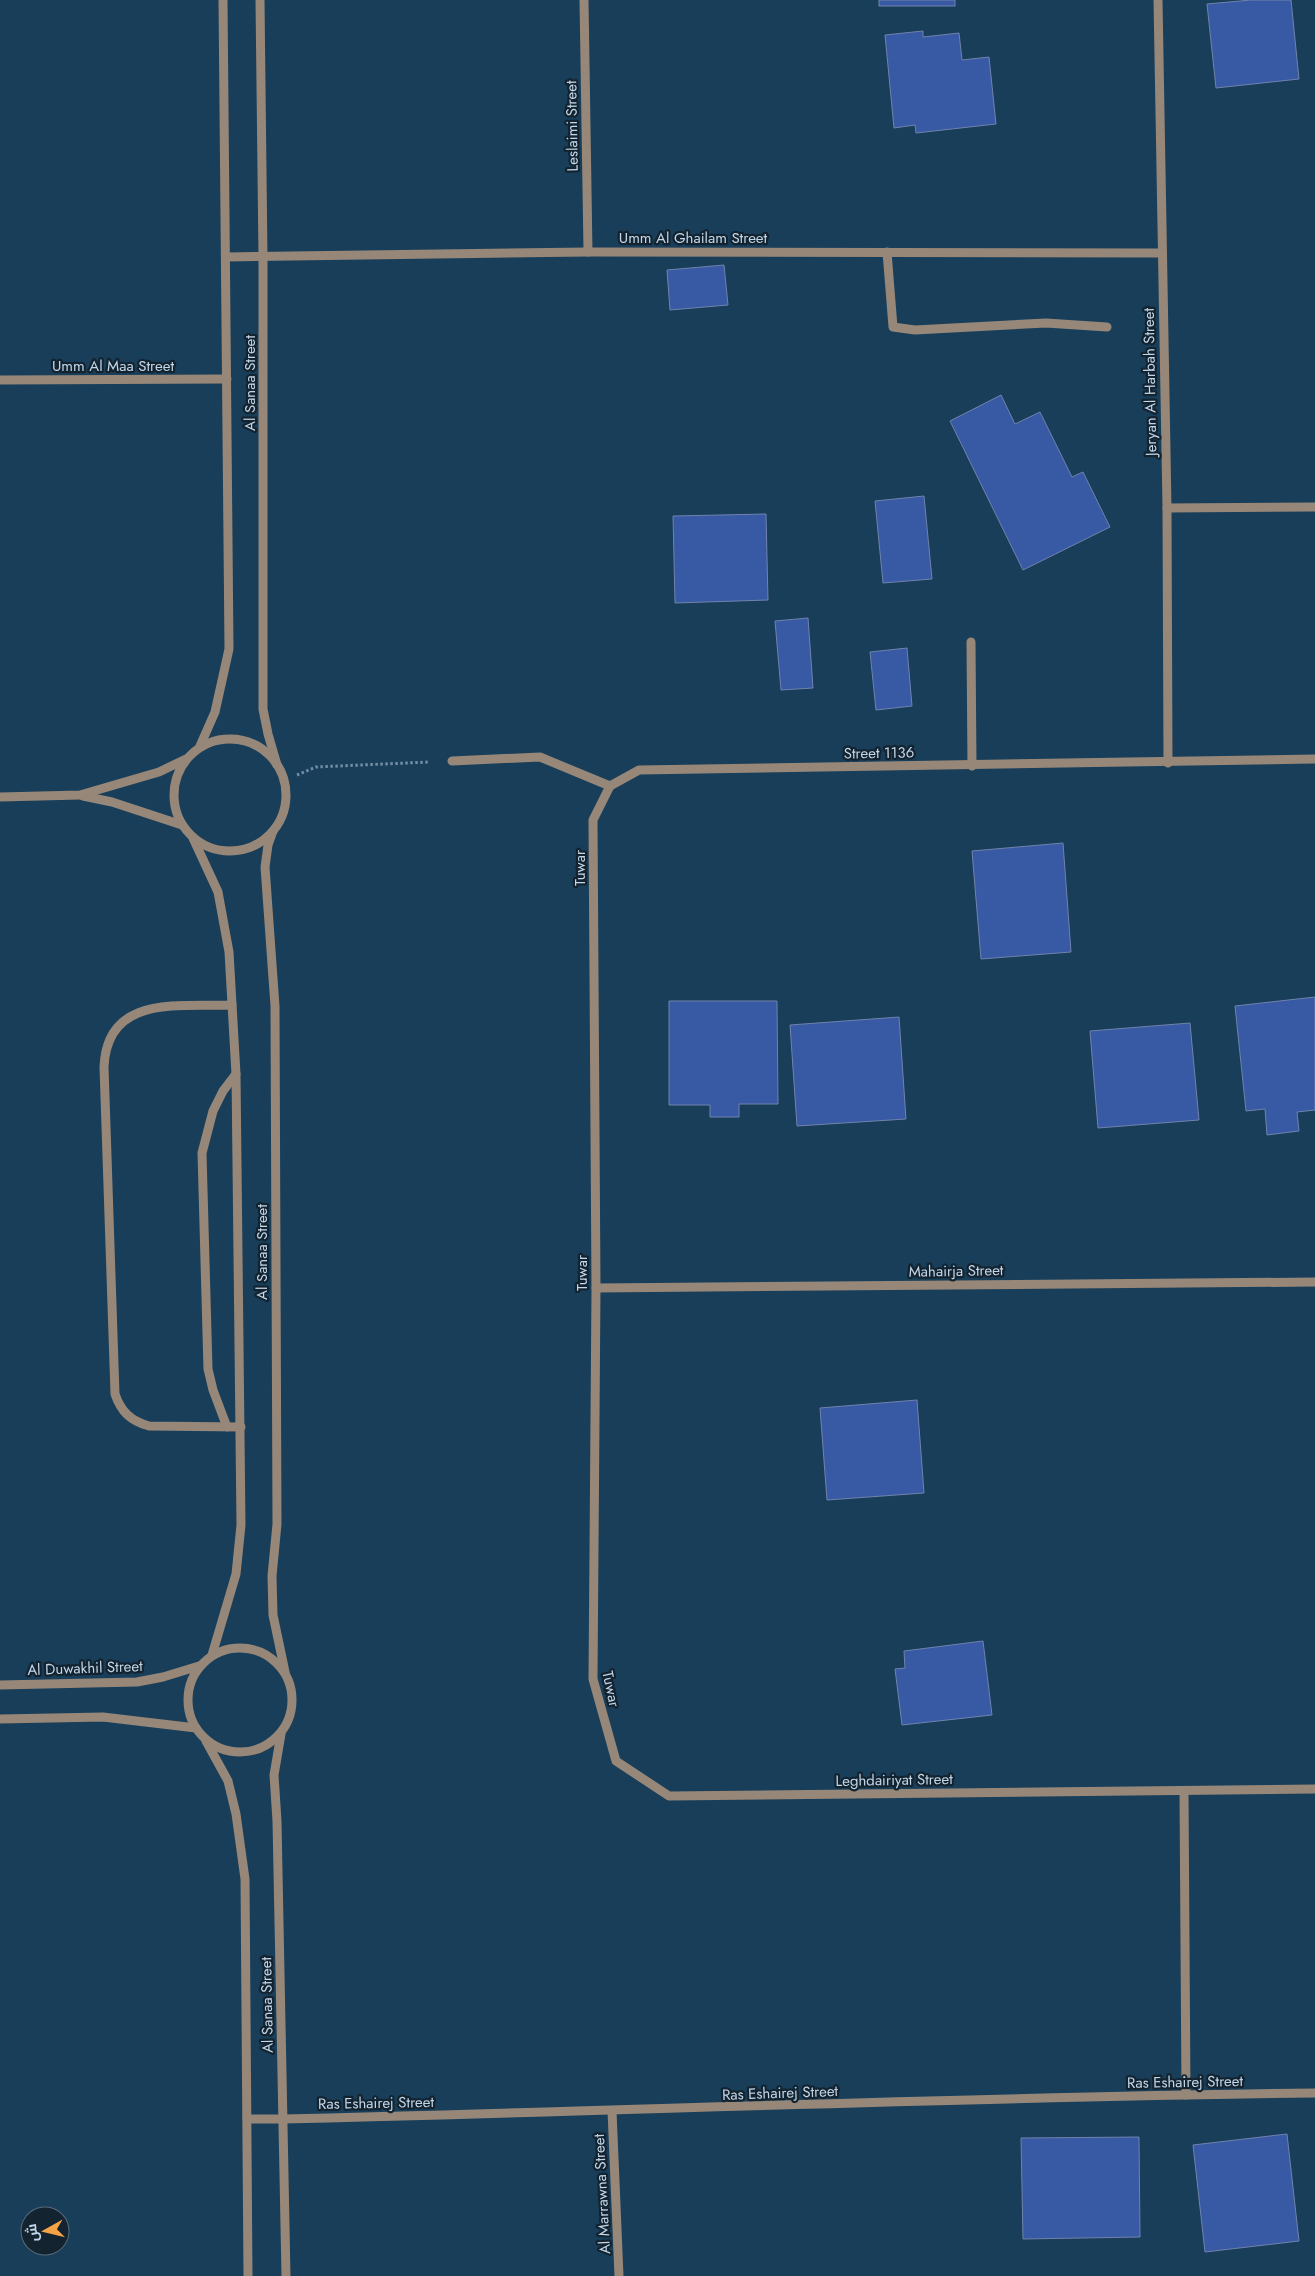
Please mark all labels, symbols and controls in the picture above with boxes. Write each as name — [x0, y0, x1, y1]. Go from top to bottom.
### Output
street label: Leslaimi Street — [560, 80, 584, 172]
street label: Umm Al Ghailam Street — [619, 227, 768, 249]
street label: Jeryan Al Harbah Street — [1138, 307, 1162, 458]
street label: Al Sanaa Street — [239, 335, 261, 431]
street label: Umm Al Maa Street — [52, 355, 174, 377]
street label: Street 1136 — [844, 741, 914, 765]
street label: Tuwar — [569, 849, 591, 886]
street label: Al Sanaa Street — [251, 1204, 273, 1300]
street label: Tuwar — [571, 1254, 593, 1291]
street label: Mahairja Street — [908, 1259, 1004, 1283]
street label: Al Duwakhil Street — [27, 1655, 143, 1681]
street label: Tuwar — [596, 1669, 626, 1710]
street label: Leghdairiyat Street — [835, 1768, 953, 1792]
street label: Al Sanaa Street — [255, 1956, 279, 2053]
street label: Ras Eshairej Street — [1127, 2070, 1244, 2094]
street label: Ras Eshairej Street — [722, 2080, 839, 2106]
street label: Ras Eshairej Street — [318, 2091, 435, 2115]
street label: Al Marrawna Street — [588, 2133, 616, 2255]
north arrow — [20, 2206, 70, 2256]
text: ش — [21, 2222, 43, 2243]

